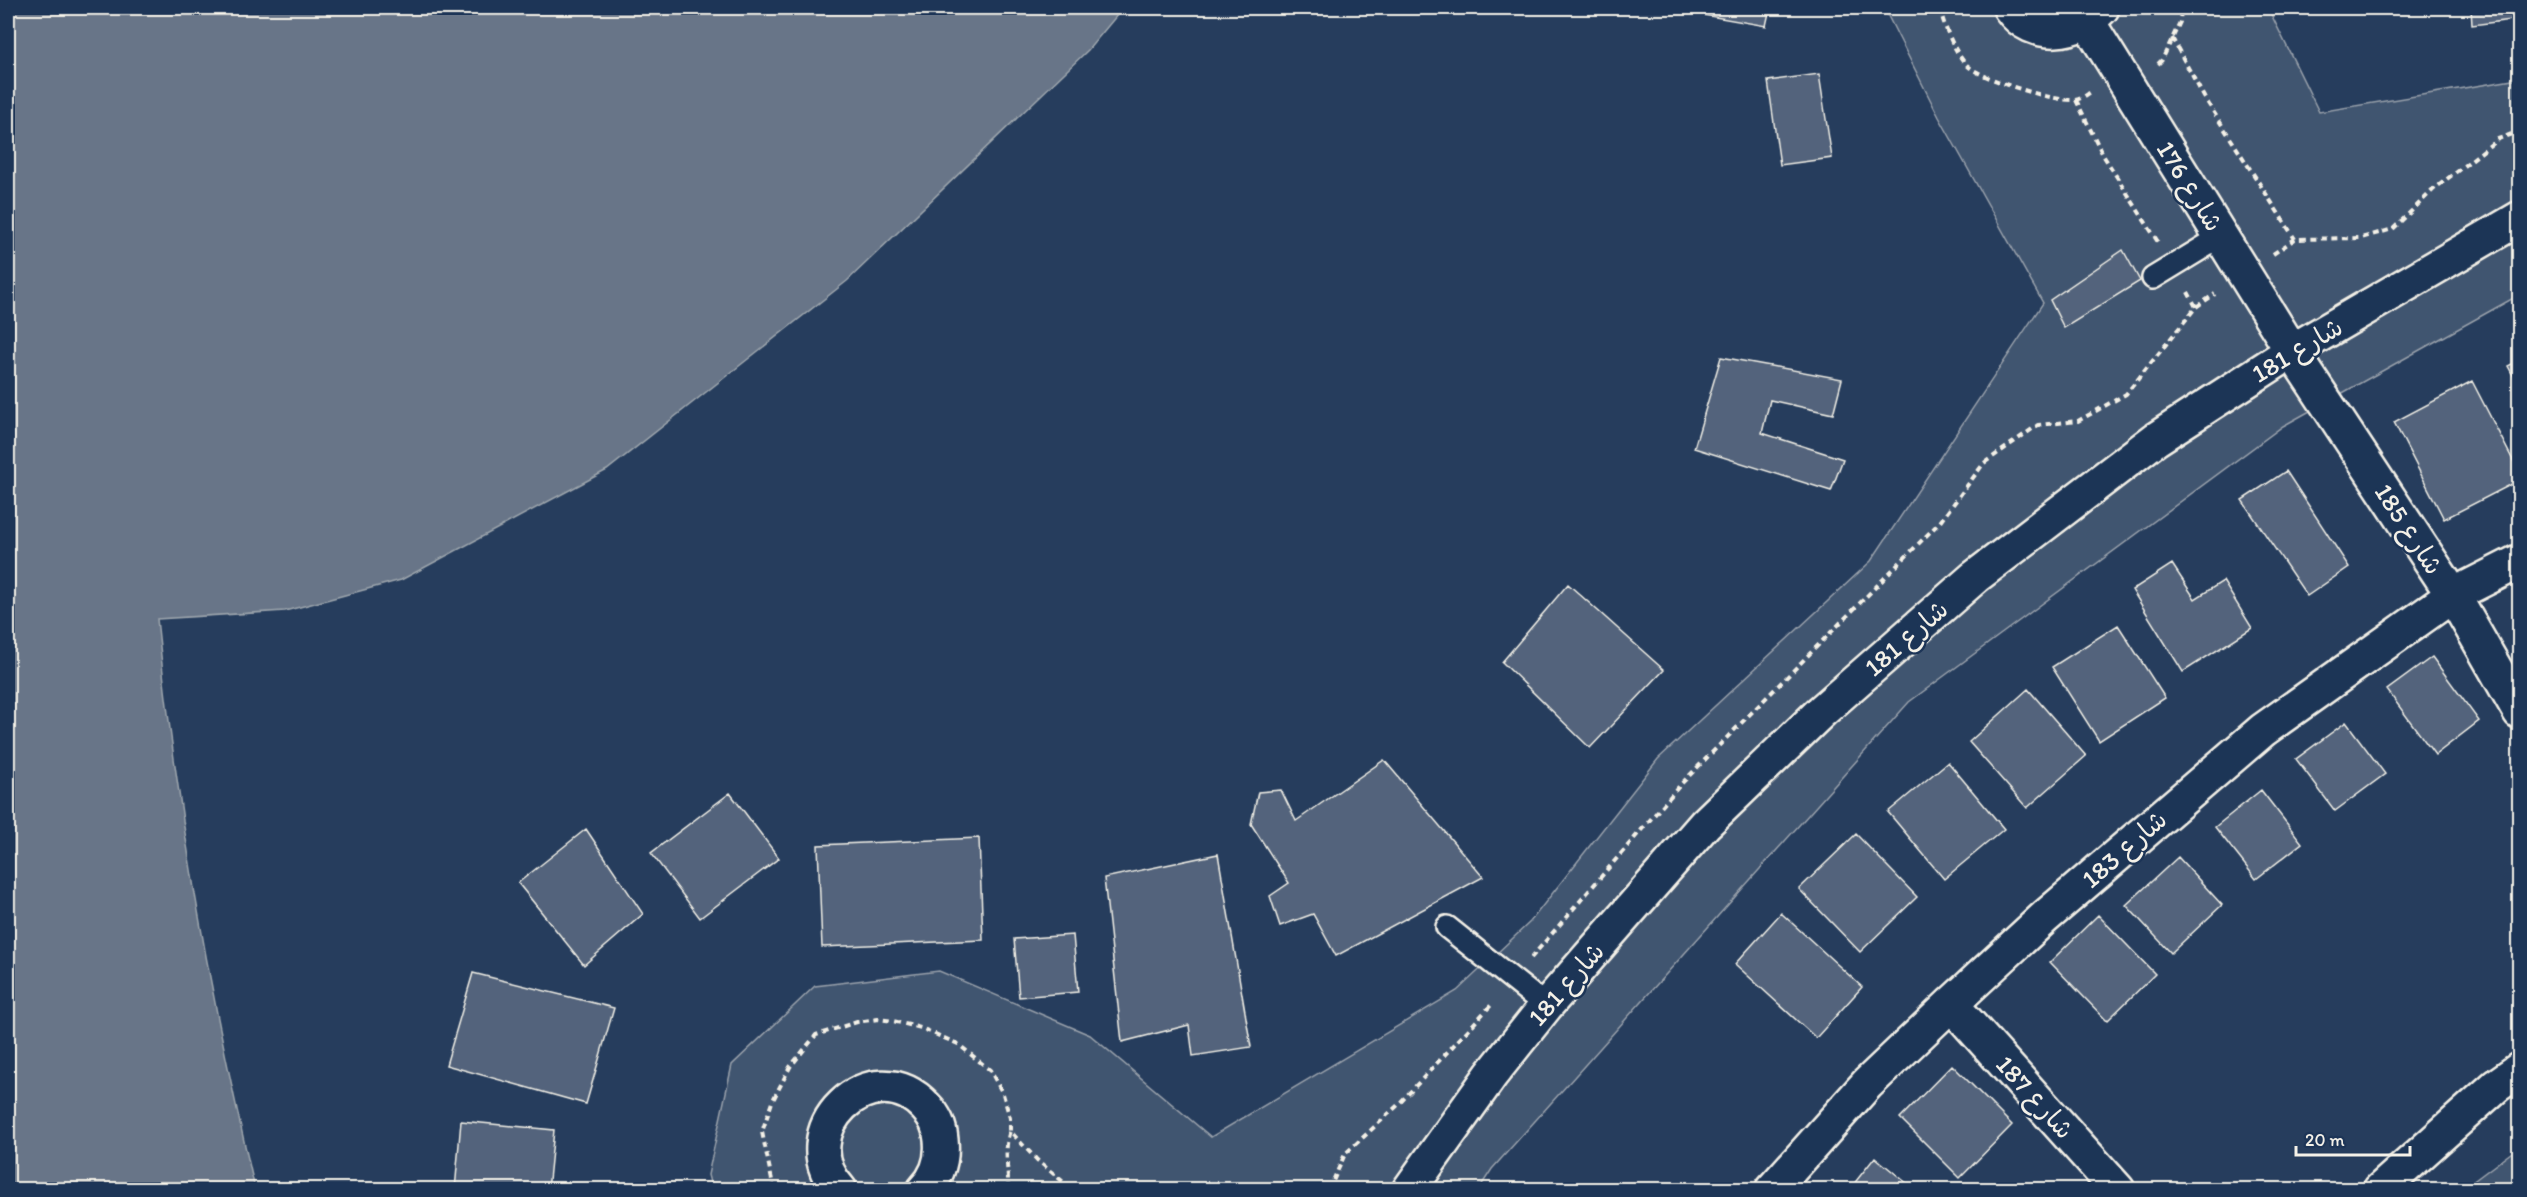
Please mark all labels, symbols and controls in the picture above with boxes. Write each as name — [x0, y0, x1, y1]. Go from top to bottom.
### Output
street label: شارع 176 — [2148, 135, 2230, 238]
street label: شارع 181 — [2246, 310, 2349, 391]
street label: شارع 185 — [2366, 477, 2450, 582]
street label: شارع 181 — [1858, 593, 1956, 685]
street label: شارع 183 — [2075, 803, 2175, 896]
street label: شارع 181 — [1521, 936, 1613, 1034]
street label: شارع 187 — [1988, 1049, 2081, 1147]
scale bar — [2296, 1119, 2410, 1157]
text: 20 m — [2305, 1129, 2345, 1151]

